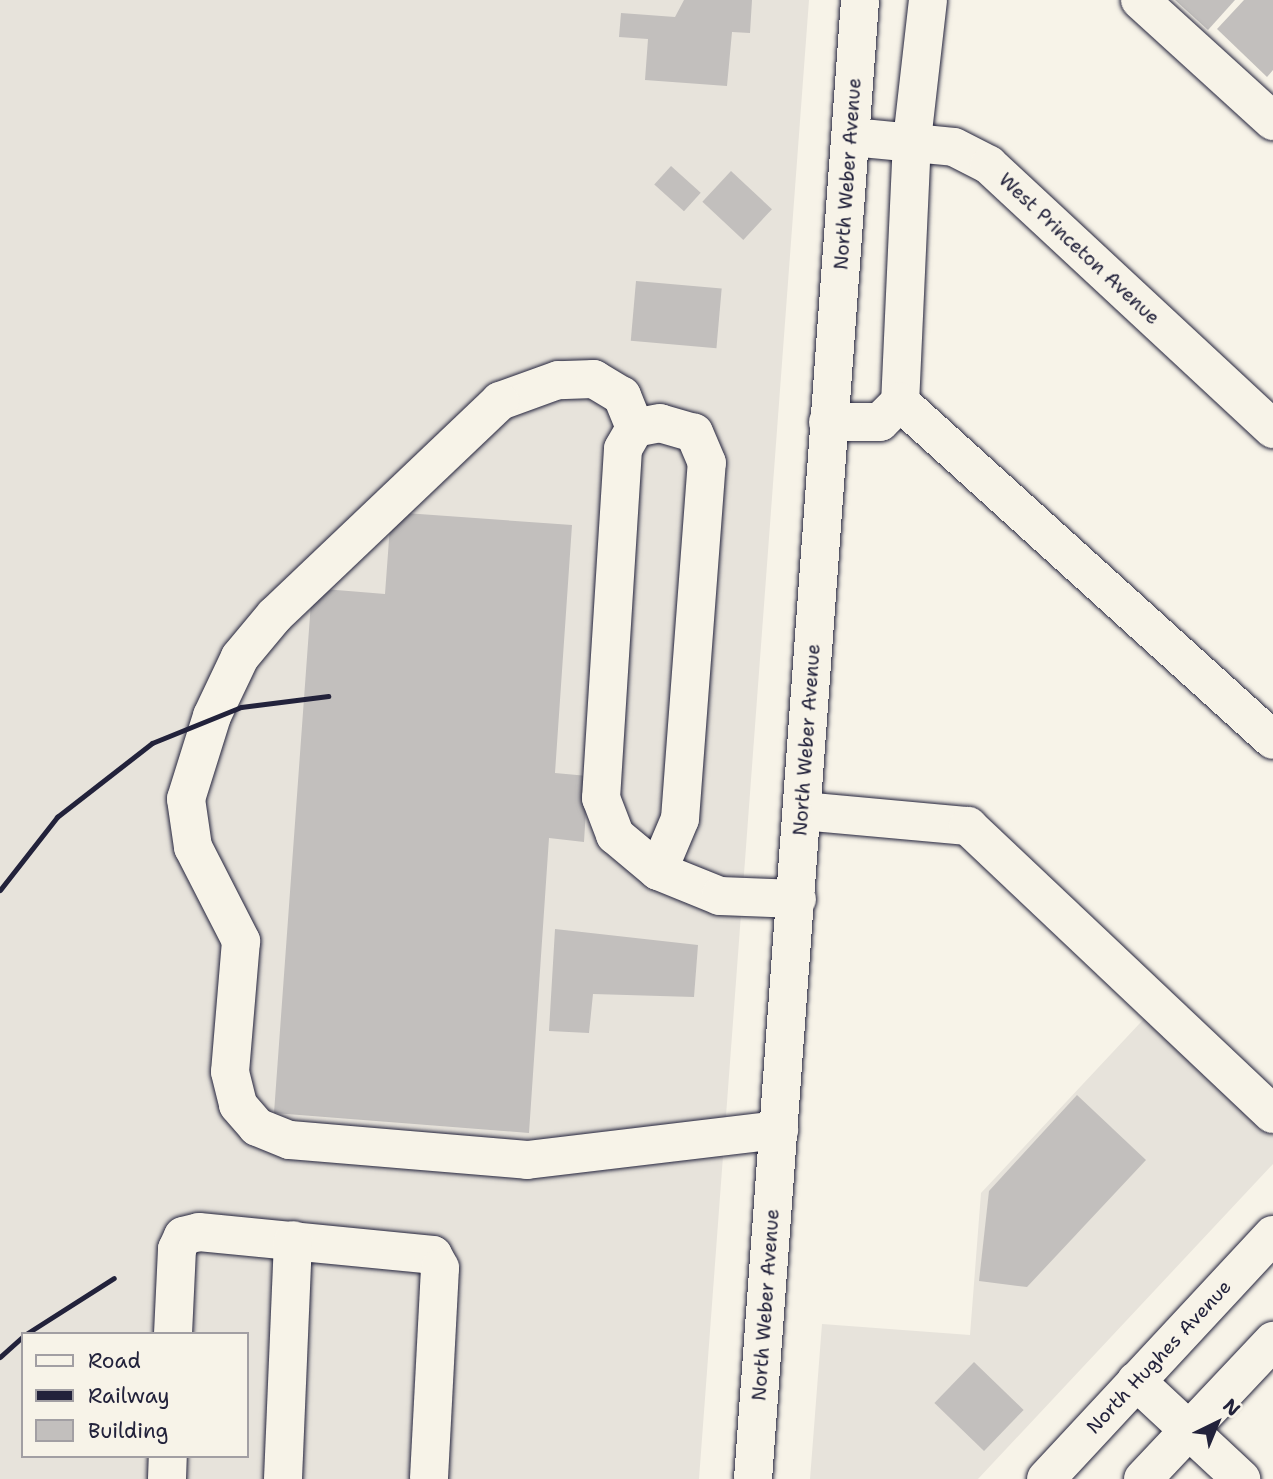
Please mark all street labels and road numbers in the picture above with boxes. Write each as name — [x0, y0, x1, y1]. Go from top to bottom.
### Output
street label: North Weber Avenue — [830, 77, 866, 271]
street label: West Princeton Avenue — [994, 169, 1164, 329]
street label: North Weber Avenue — [789, 643, 825, 837]
street label: North Weber Avenue — [748, 1208, 784, 1402]
street label: North Hughes Avenue — [1082, 1275, 1236, 1439]

